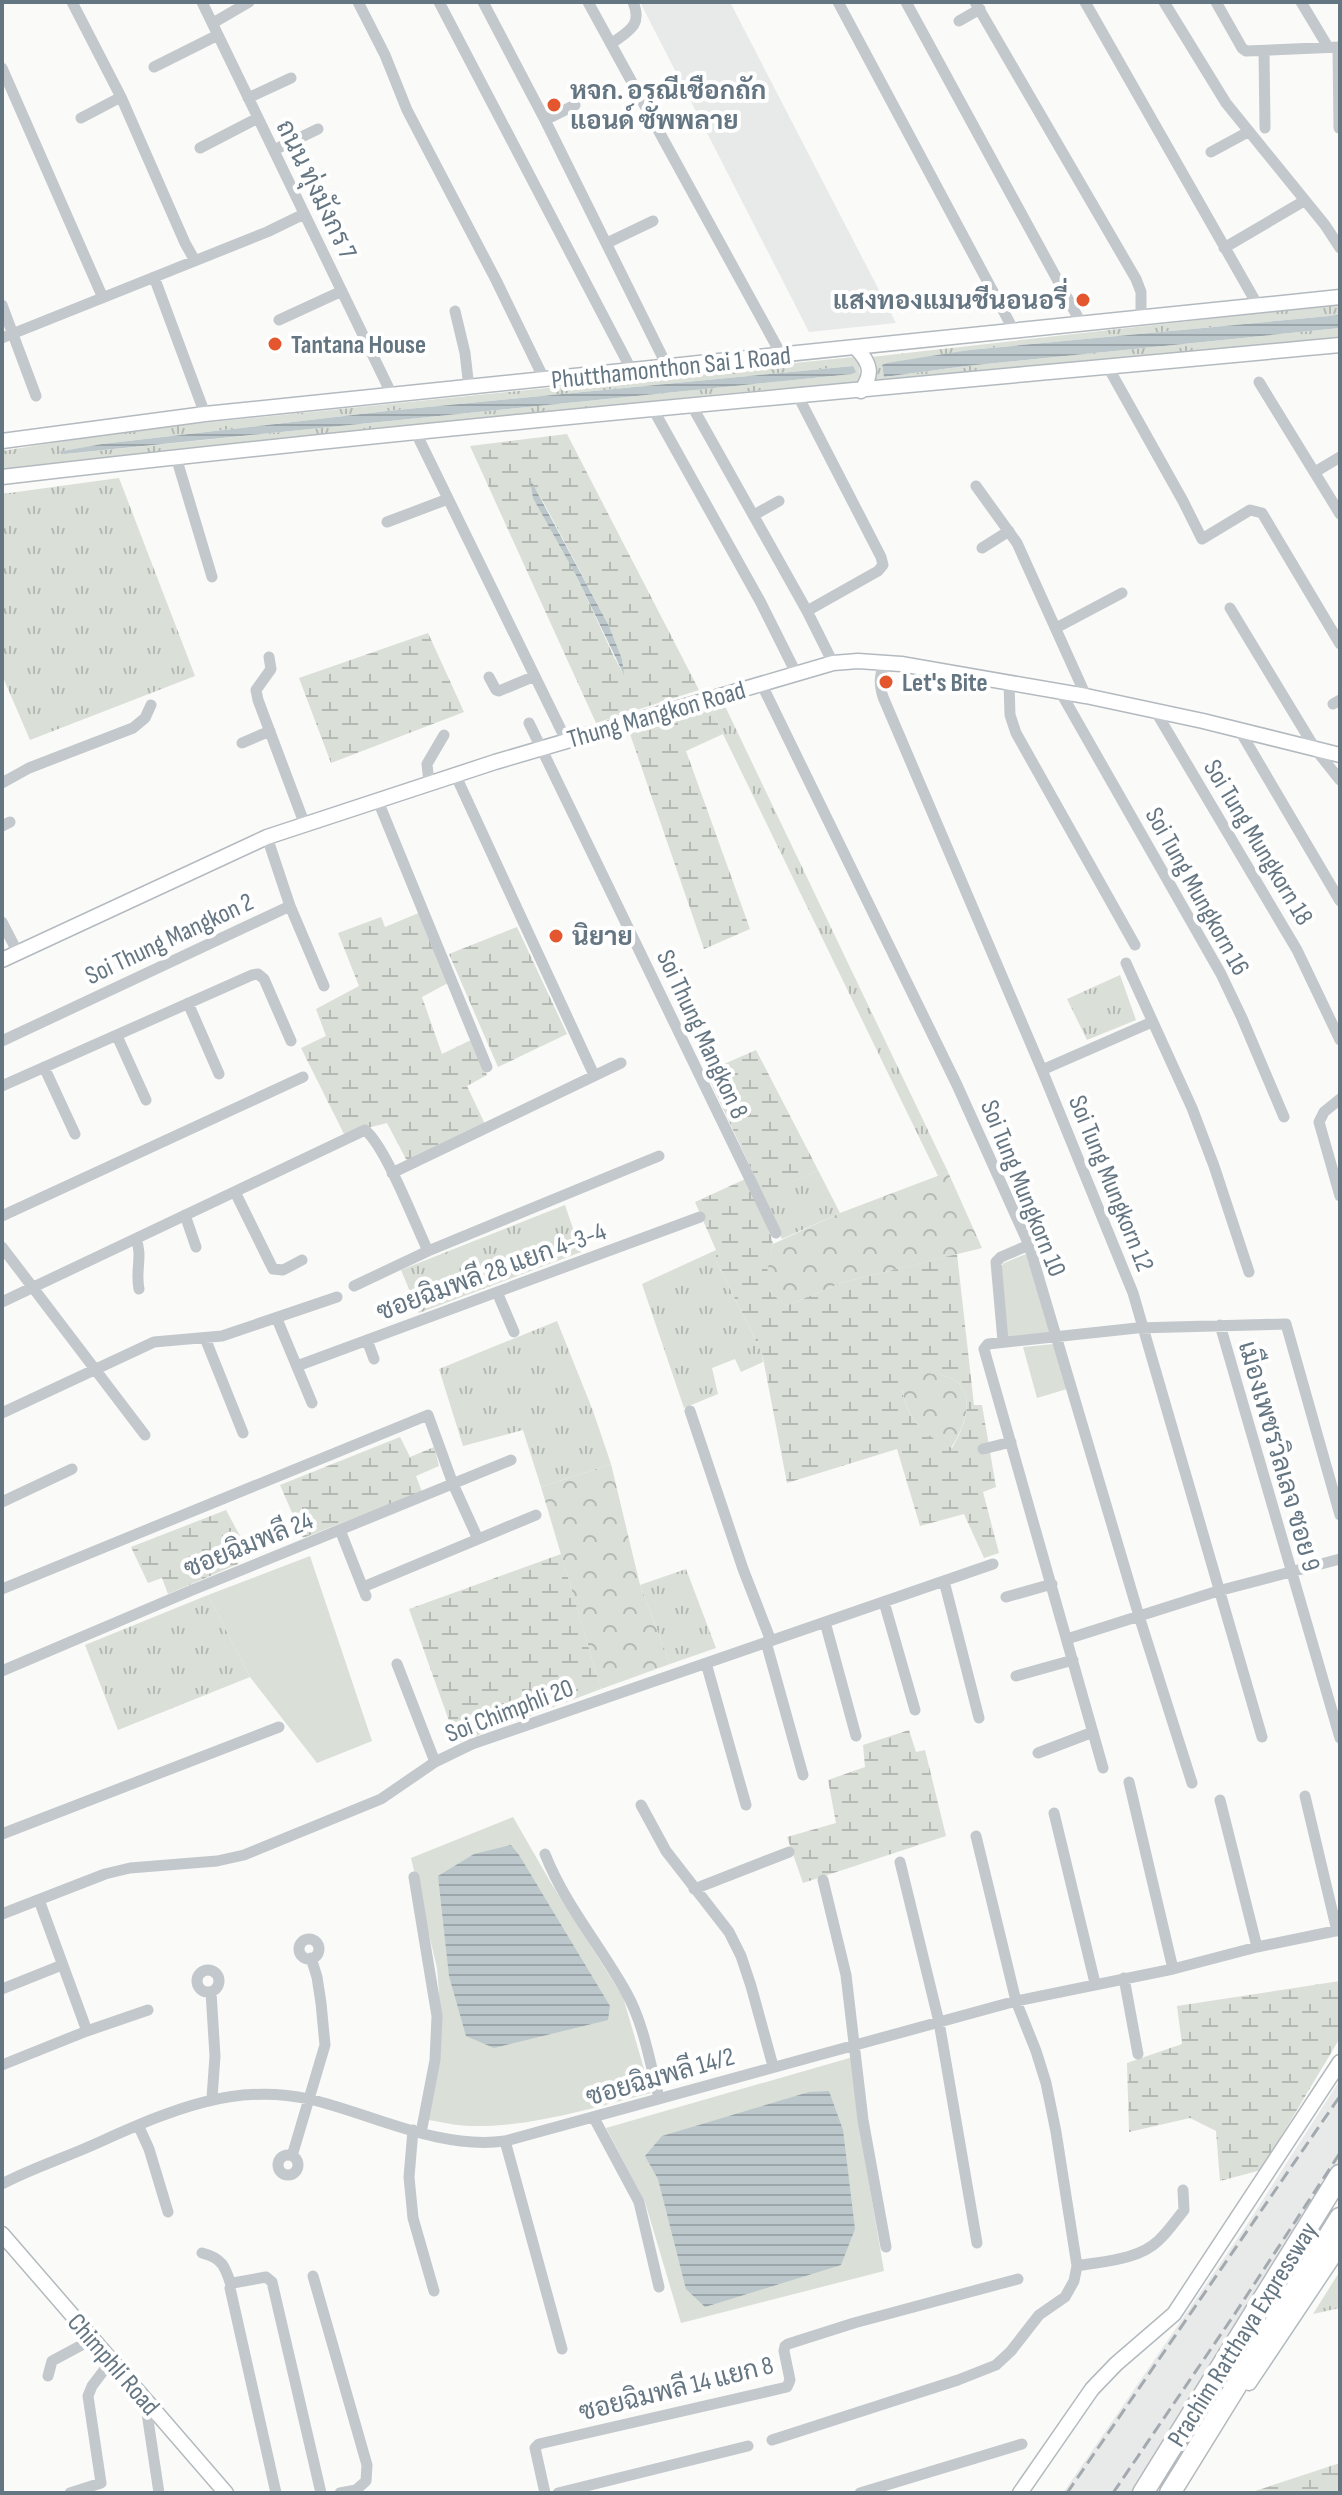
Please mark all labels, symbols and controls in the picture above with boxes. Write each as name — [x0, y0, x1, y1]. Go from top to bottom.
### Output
place label: หจก. อรุณีเชือกถัก แอนด์ ซัพพลาย — [570, 74, 766, 137]
marker: หจก. อรุณีเชือกถัก แอนด์ ซัพพลาย — [545, 96, 563, 114]
street label: ถนน ทุ่งมังกร 7 — [268, 114, 365, 265]
place label: แสงทองแมนชีนอนอรี่ — [833, 277, 1067, 317]
marker: แสงทองแมนชีนอนอรี่ — [1074, 291, 1092, 309]
place label: Tantana House — [291, 330, 426, 361]
marker: Tantana House — [266, 335, 284, 353]
street label: Phutthamonthon Sai 1 Road — [550, 341, 792, 396]
place label: Let's Bite — [902, 668, 988, 699]
marker: Let's Bite — [877, 673, 895, 691]
street label: Thung Mangkon Road — [564, 675, 749, 756]
street label: Soi Tung Mungkorn 18 — [1196, 754, 1319, 931]
street label: Soi Tung Mungkorn 16 — [1138, 802, 1256, 981]
street label: Soi Thung Mangkon 2 — [81, 887, 259, 992]
place label: นิยาย — [572, 922, 633, 953]
marker: นิยาย — [547, 927, 565, 945]
street label: Soi Thung Mangkon 8 — [649, 945, 754, 1124]
street label: Soi Tung Mungkorn 12 — [1061, 1091, 1160, 1276]
street label: Soi Tung Mungkorn 10 — [973, 1096, 1072, 1281]
street label: ซอยฉิมพลี 28 แยก 4-3-4 — [372, 1215, 611, 1328]
street label: เมืองเพชรวิลเลจ ซอย 9 — [1231, 1337, 1328, 1575]
street label: ซอยฉิมพลี 24 — [179, 1504, 318, 1585]
street label: Soi Chimphli 20 — [441, 1673, 578, 1750]
street label: ซอยฉิมพลี 14/2 — [582, 2040, 738, 2113]
street label: Prachim Ratthaya Expressway — [1162, 2217, 1325, 2453]
street label: Chimphli Road — [60, 2308, 166, 2422]
street label: ซอยฉิมพลี 14 แยก 8 — [575, 2348, 777, 2429]

